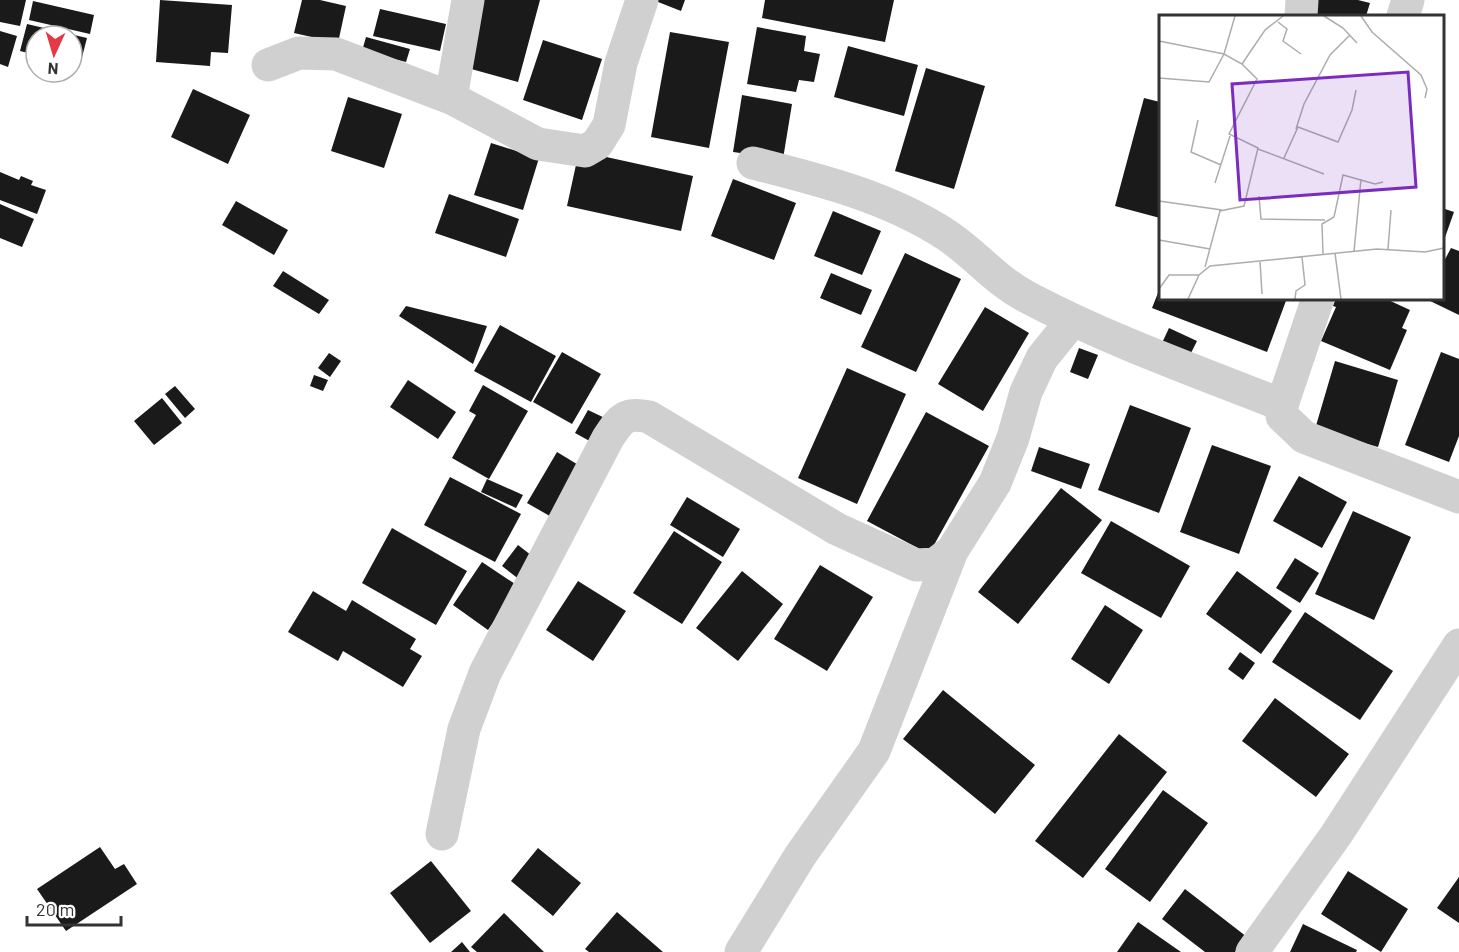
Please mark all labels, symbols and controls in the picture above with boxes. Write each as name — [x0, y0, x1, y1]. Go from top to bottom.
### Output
inset map — [1159, 15, 1444, 300]
north arrow — [24, 24, 84, 84]
text: N — [47, 60, 59, 79]
scale bar — [27, 889, 122, 927]
text: 20 m — [36, 898, 74, 920]

